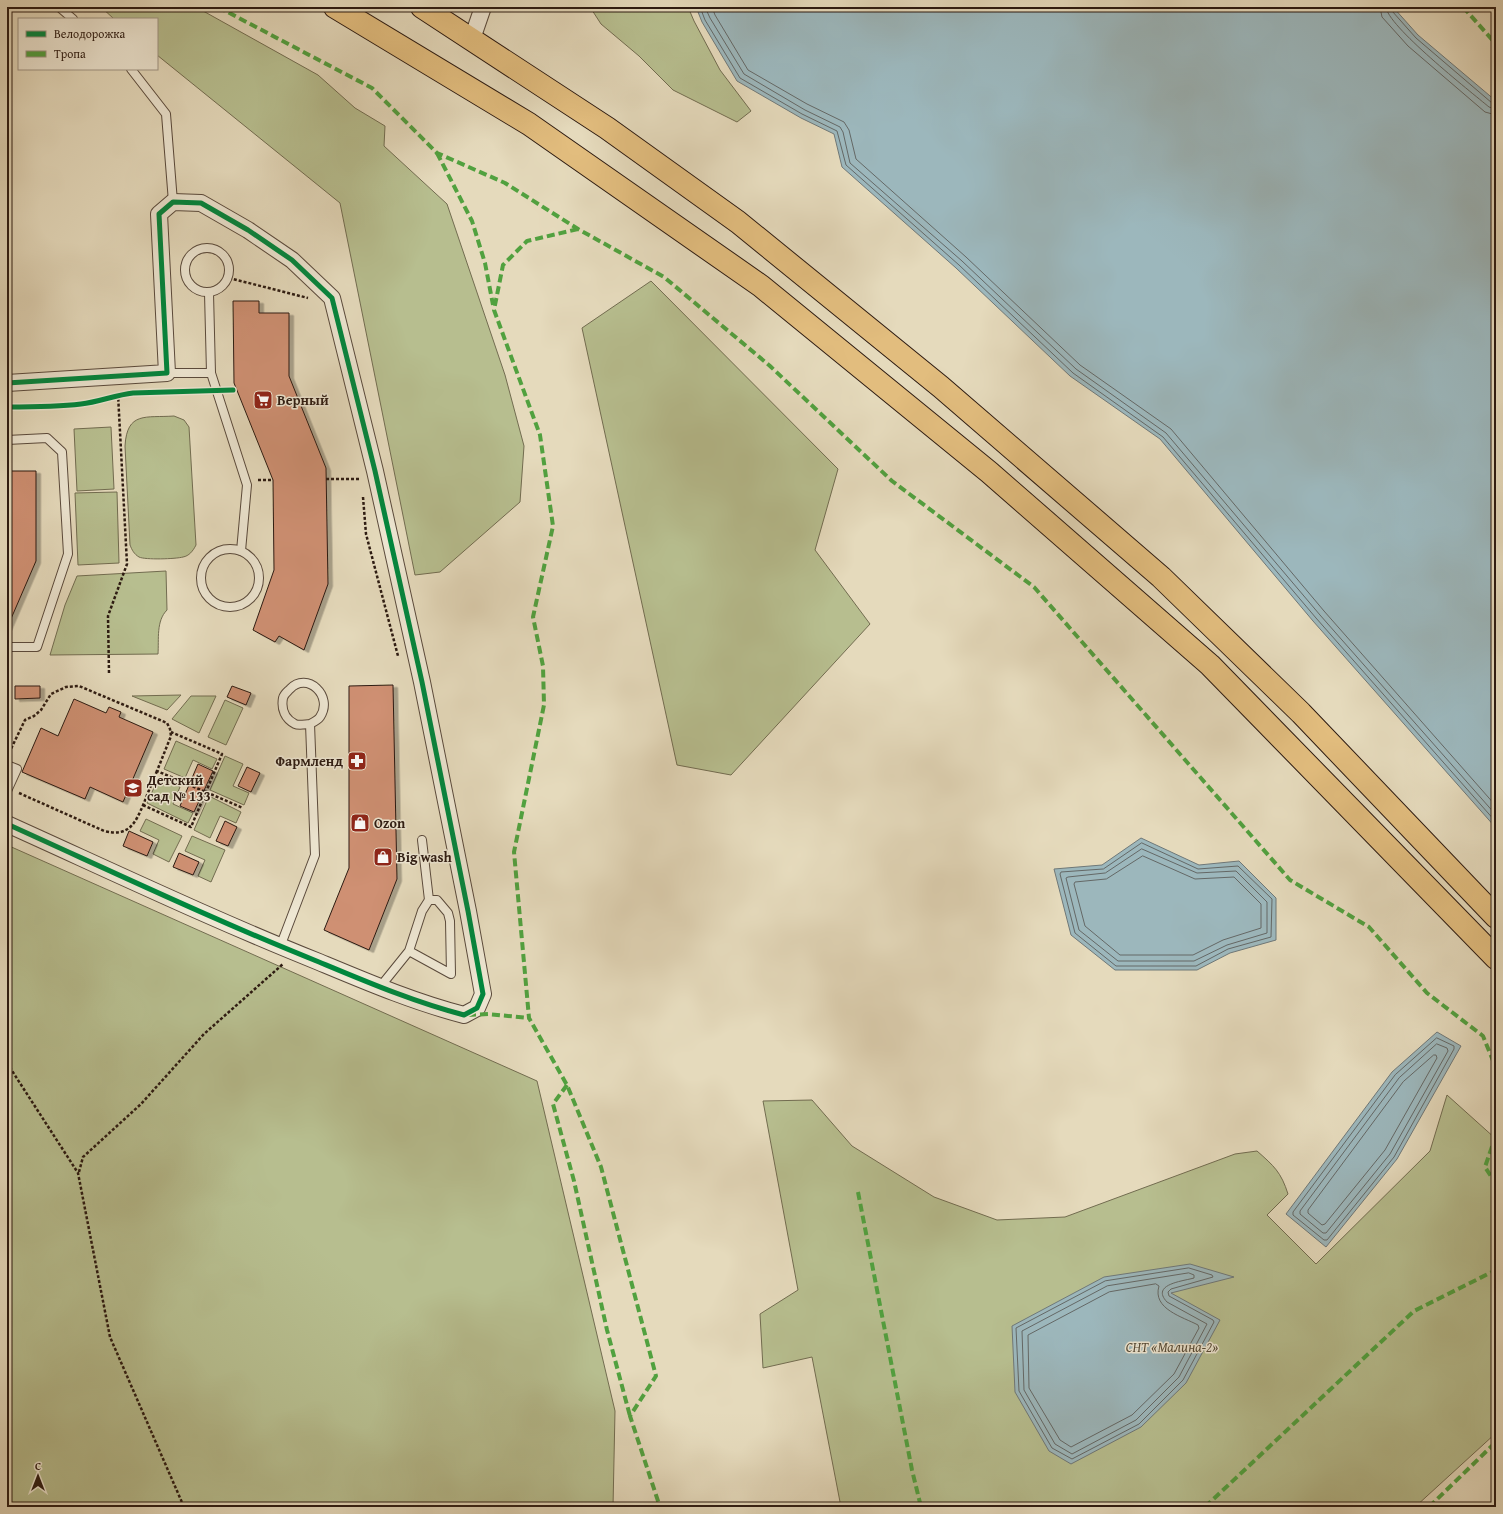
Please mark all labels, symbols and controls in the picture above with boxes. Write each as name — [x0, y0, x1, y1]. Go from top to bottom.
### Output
legend — [18, 18, 158, 70]
text: Велодорожка — [54, 25, 125, 42]
text: Тропа — [54, 45, 86, 62]
supermarket icon: Верный — [252, 389, 274, 411]
place label: Верный — [277, 390, 329, 410]
pharmacy icon: Фармленд — [346, 750, 368, 772]
place label: Фармленд — [275, 751, 343, 771]
place label: Детский сад № 133 — [146, 770, 211, 806]
school or university icon: Детский сад № 133 — [122, 777, 144, 799]
shop icon: Ozon — [349, 812, 371, 834]
place label: Ozon — [374, 813, 406, 833]
shop icon: Big wash — [372, 846, 394, 868]
place label: Big wash — [397, 847, 453, 867]
park label: СНТ «Малина-2» — [1126, 1337, 1218, 1357]
north arrow — [18, 1456, 58, 1496]
text: С — [35, 1458, 41, 1474]

